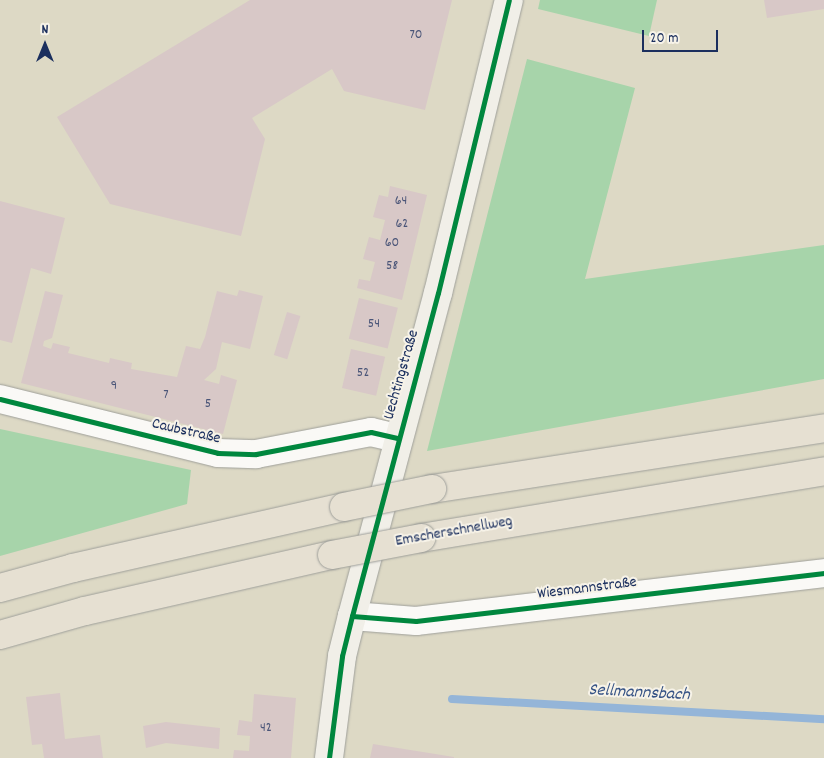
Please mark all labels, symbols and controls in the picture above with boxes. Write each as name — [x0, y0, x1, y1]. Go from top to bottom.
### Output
north arrow — [20, 20, 70, 70]
text: N — [42, 20, 48, 40]
scale bar — [644, 20, 720, 52]
house number: 70 — [410, 27, 422, 43]
text: 20 m — [650, 28, 678, 50]
house number: 64 — [395, 193, 407, 209]
house number: 62 — [396, 216, 408, 232]
house number: 60 — [385, 235, 399, 251]
house number: 58 — [386, 258, 398, 274]
house number: 54 — [368, 316, 380, 332]
street label: Uechtingstraße — [380, 328, 424, 422]
house number: 52 — [357, 365, 369, 381]
house number: 9 — [111, 378, 117, 394]
house number: 7 — [163, 387, 169, 403]
house number: 5 — [205, 396, 211, 412]
street label: Caubstraße — [150, 415, 222, 449]
street label: Emscherschnellweg — [394, 512, 514, 552]
street label: Wiesmannstraße — [536, 573, 638, 605]
water label: Sellmannsbach — [588, 681, 690, 707]
house number: 42 — [260, 720, 272, 736]

